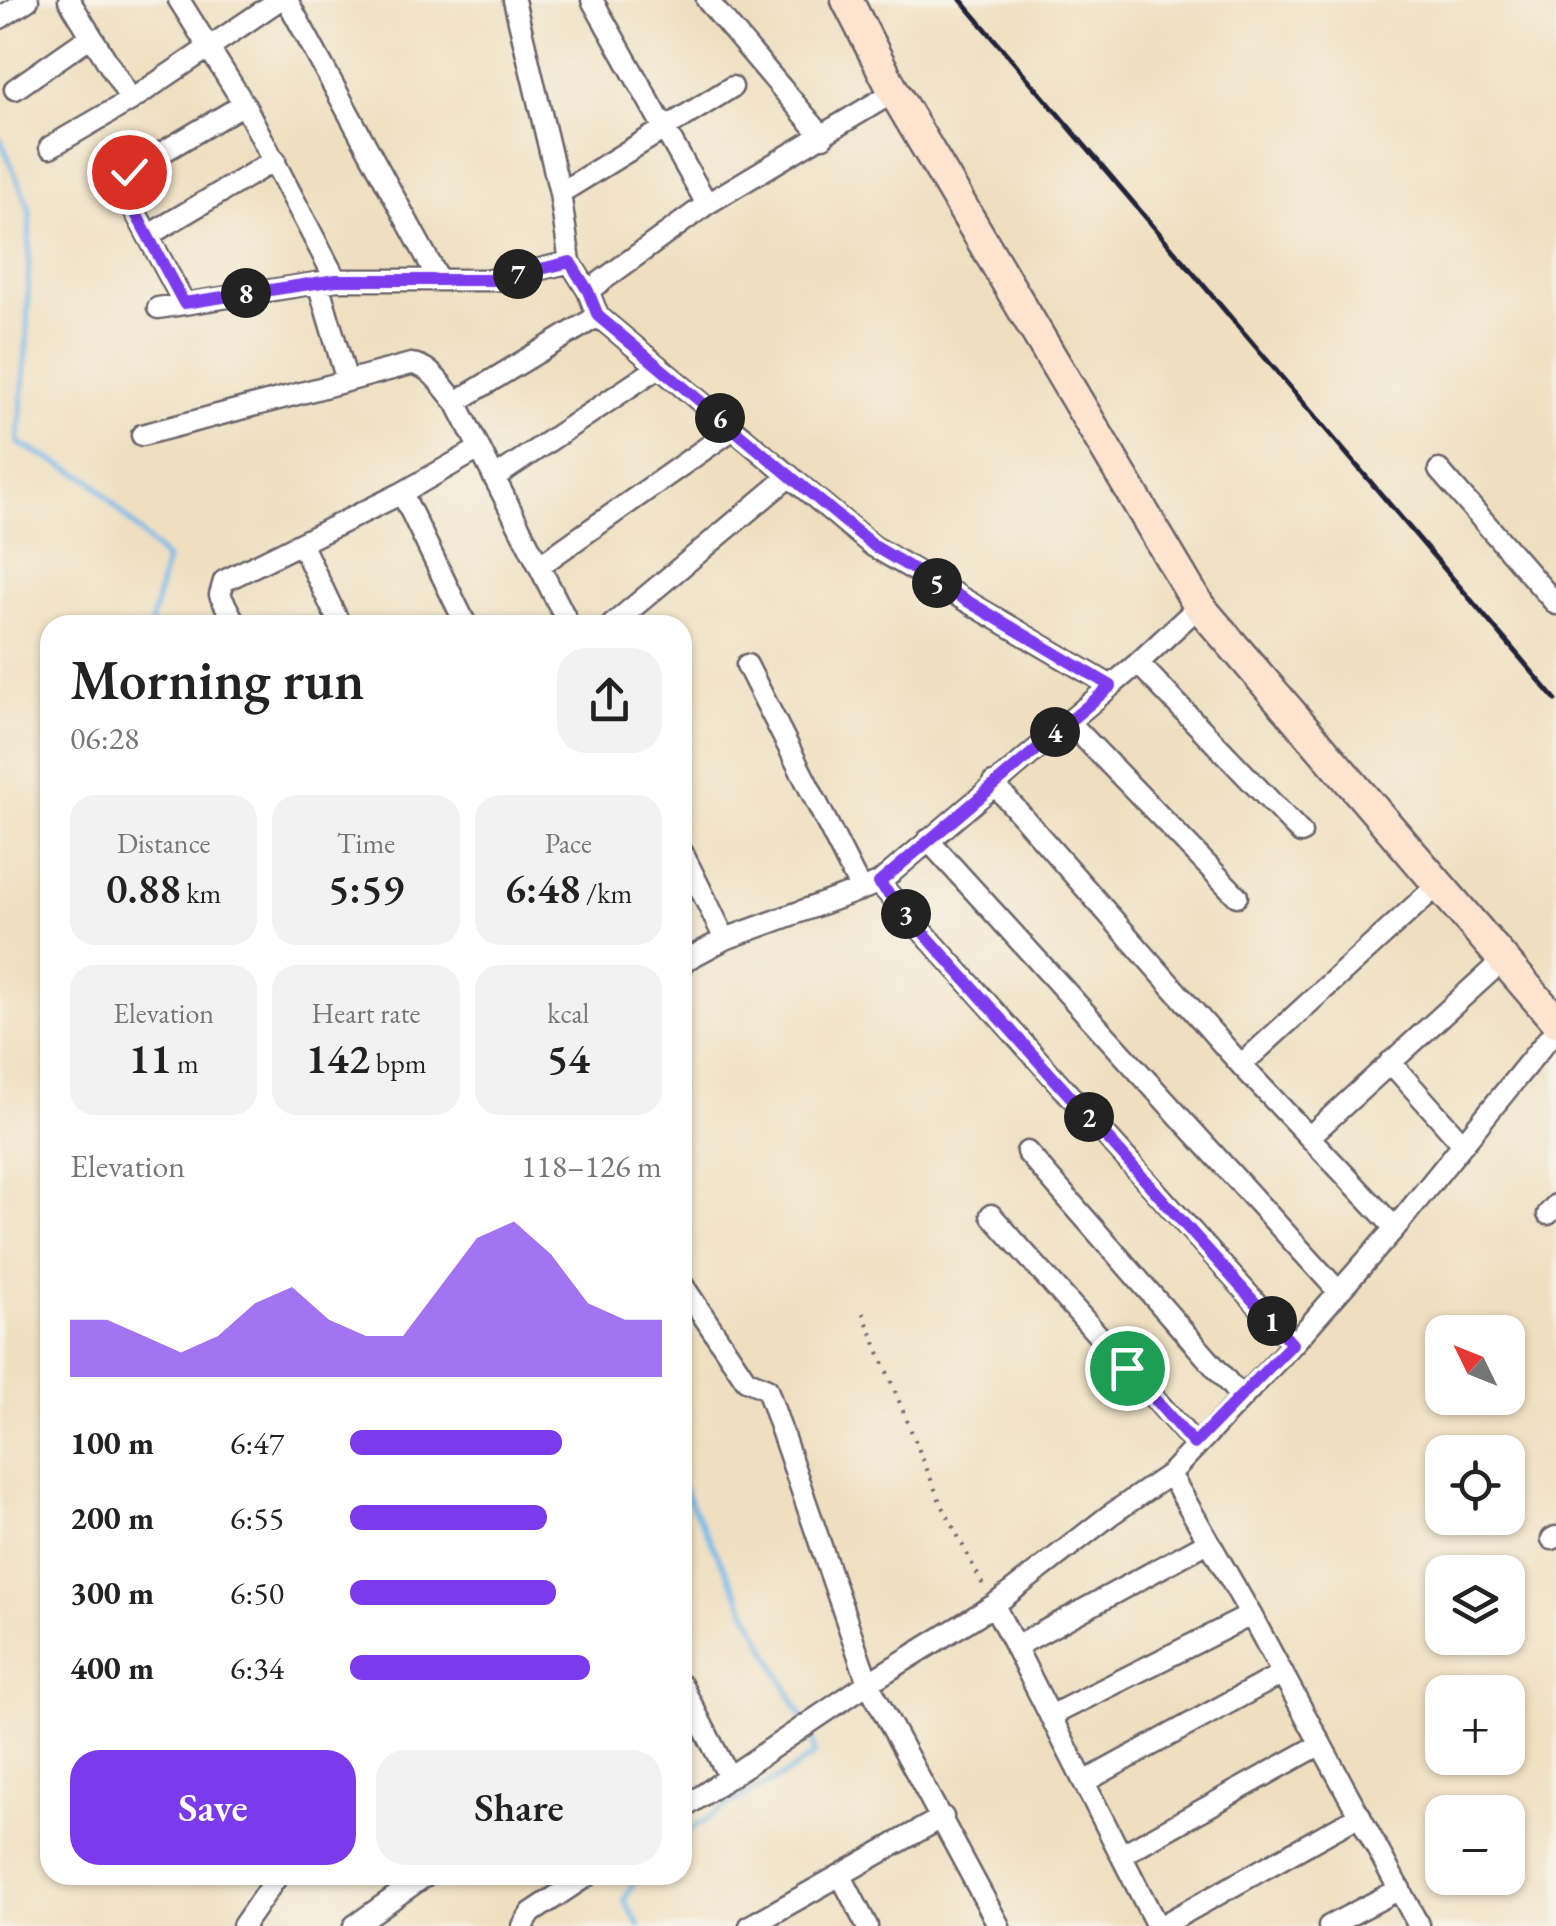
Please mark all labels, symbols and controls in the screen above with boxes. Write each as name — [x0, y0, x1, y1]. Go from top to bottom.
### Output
pin — [87, 130, 172, 215]
icon: check — [102, 145, 157, 200]
pin: 7 — [493, 249, 543, 299]
text: 7 — [511, 256, 525, 292]
pin: 8 — [221, 268, 271, 318]
text: 8 — [239, 275, 253, 311]
pin: 6 — [695, 393, 745, 443]
text: 6 — [713, 400, 727, 436]
pin: 5 — [912, 558, 962, 608]
text: 5 — [930, 565, 944, 601]
text: Morning run — [70, 644, 364, 715]
button: share — [557, 648, 662, 753]
pin: 4 — [1030, 707, 1080, 757]
text: 4 — [1048, 714, 1062, 750]
text: 06:28 — [70, 717, 139, 759]
text: Distance — [117, 825, 210, 861]
text: Time — [337, 825, 395, 861]
text: Pace — [545, 825, 592, 861]
text: 0.88 — [106, 861, 181, 916]
text: 5:59 — [328, 861, 404, 916]
text: 6:48 — [504, 861, 580, 916]
text: km — [181, 875, 221, 911]
text: /km — [580, 875, 632, 911]
pin: 3 — [881, 889, 931, 939]
text: 3 — [899, 896, 913, 932]
text: Elevation — [113, 995, 214, 1031]
text: Heart rate — [312, 995, 420, 1031]
text: kcal — [547, 995, 589, 1031]
text: 11 — [128, 1031, 172, 1086]
text: 142 — [306, 1031, 370, 1086]
text: 54 — [547, 1031, 590, 1086]
text: m — [172, 1045, 199, 1081]
text: bpm — [370, 1045, 426, 1081]
pin: 2 — [1064, 1092, 1114, 1142]
text: 2 — [1082, 1099, 1096, 1135]
text: Elevation — [70, 1145, 185, 1187]
text: 118–126 m — [521, 1145, 662, 1187]
pin: 1 — [1247, 1296, 1297, 1346]
text: 1 — [1265, 1303, 1279, 1339]
north arrow — [1425, 1315, 1525, 1415]
map controls — [1425, 1315, 1525, 1895]
pin — [1085, 1326, 1170, 1411]
icon: arrive — [1100, 1341, 1155, 1396]
text: 100 m — [70, 1422, 154, 1464]
text: 6:47 — [230, 1422, 284, 1464]
button: locate — [1425, 1435, 1525, 1535]
text: 200 m — [70, 1497, 154, 1539]
text: 6:55 — [230, 1497, 284, 1539]
button: layers — [1425, 1555, 1525, 1655]
text: 300 m — [70, 1572, 154, 1614]
text: 6:50 — [230, 1572, 284, 1614]
text: 400 m — [70, 1647, 154, 1689]
text: 6:34 — [230, 1647, 284, 1689]
button: + — [1425, 1675, 1525, 1775]
button: Save — [70, 1750, 356, 1865]
button: Share — [376, 1750, 662, 1865]
button: − — [1425, 1795, 1525, 1895]

